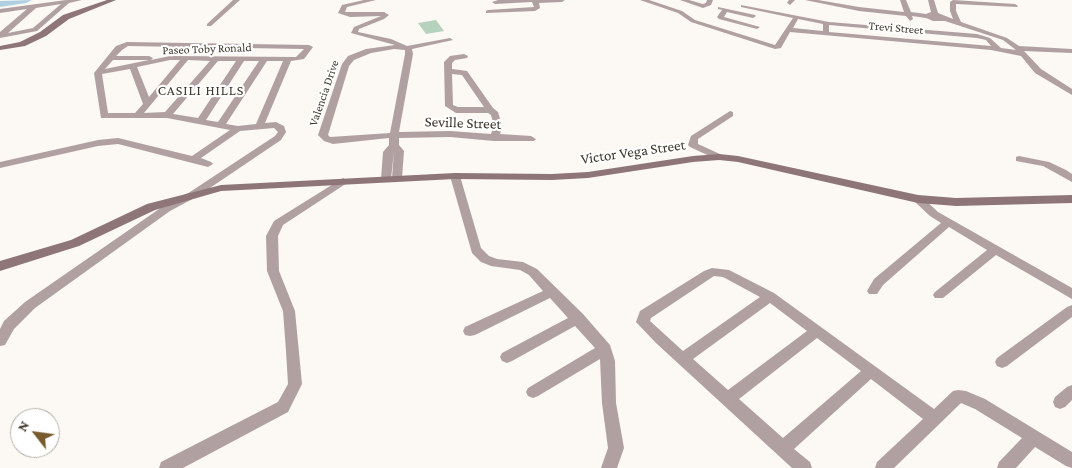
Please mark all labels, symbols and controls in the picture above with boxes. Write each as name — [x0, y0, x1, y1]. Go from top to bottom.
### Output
street label: Trevi Street — [868, 18, 924, 38]
street label: Paseo Toby Ronald — [162, 40, 252, 58]
street label: Valencia Drive — [306, 58, 342, 128]
district label: CASILI HILLS — [156, 83, 246, 99]
street label: Seville Street — [424, 113, 502, 133]
street label: Victor Vega Street — [580, 136, 686, 168]
north arrow — [10, 408, 60, 458]
text: N — [14, 418, 32, 434]

